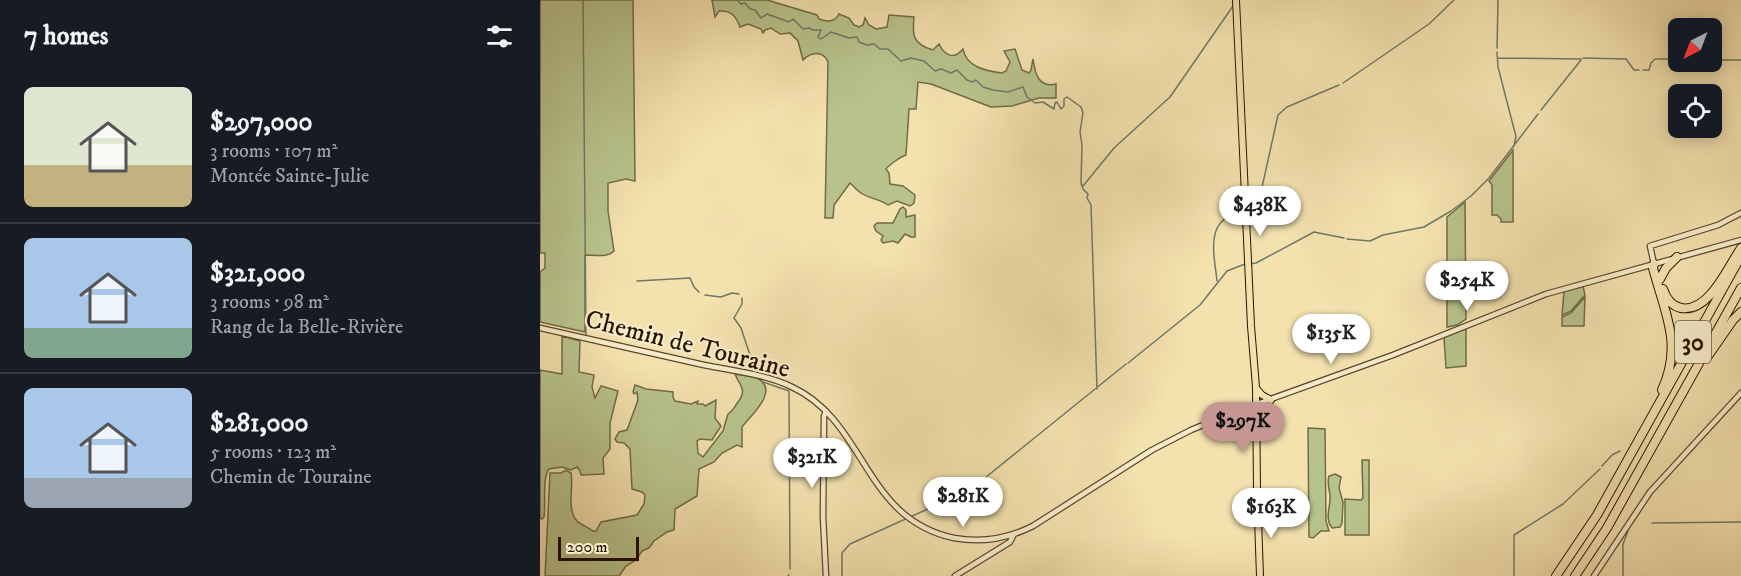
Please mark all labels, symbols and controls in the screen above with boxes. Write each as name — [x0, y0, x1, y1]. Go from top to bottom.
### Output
north arrow — [1668, 18, 1722, 72]
map controls — [1668, 18, 1722, 138]
text: 7 homes — [24, 20, 108, 53]
icon: filters — [483, 20, 516, 53]
button: locate — [1668, 84, 1722, 138]
text: $297,000 — [210, 106, 312, 139]
icon: home — [72, 111, 144, 183]
text: 3 rooms · 107 m² — [210, 139, 338, 164]
text: Montée Sainte-Julie — [210, 164, 369, 189]
pin: $438K — [1218, 186, 1302, 237]
text: $438K — [1233, 193, 1287, 218]
text: $321,000 — [210, 257, 305, 290]
pin: $254K — [1425, 261, 1509, 312]
icon: home — [72, 262, 144, 334]
text: $254K — [1439, 268, 1495, 293]
text: 3 rooms · 98 m² — [210, 290, 329, 315]
street label: Chemin de Touraine — [582, 303, 794, 386]
pin: $135K — [1289, 314, 1373, 365]
text: Rang de la Belle-Rivière — [210, 315, 403, 340]
text: $135K — [1306, 321, 1356, 346]
road number: 30 — [1675, 321, 1711, 363]
pin: $297K — [1201, 402, 1285, 453]
text: $281,000 — [210, 407, 309, 440]
text: $297K — [1215, 409, 1271, 434]
icon: home — [72, 412, 144, 484]
pin: $321K — [770, 438, 854, 489]
text: 5 rooms · 123 m² — [210, 440, 336, 465]
text: $321K — [787, 445, 837, 470]
text: Chemin de Touraine — [210, 465, 372, 490]
pin: $281K — [921, 477, 1005, 528]
text: $281K — [937, 484, 989, 509]
pin: $163K — [1229, 488, 1313, 539]
text: $163K — [1246, 495, 1296, 520]
scale bar — [558, 534, 639, 562]
text: 200 m — [567, 537, 608, 557]

